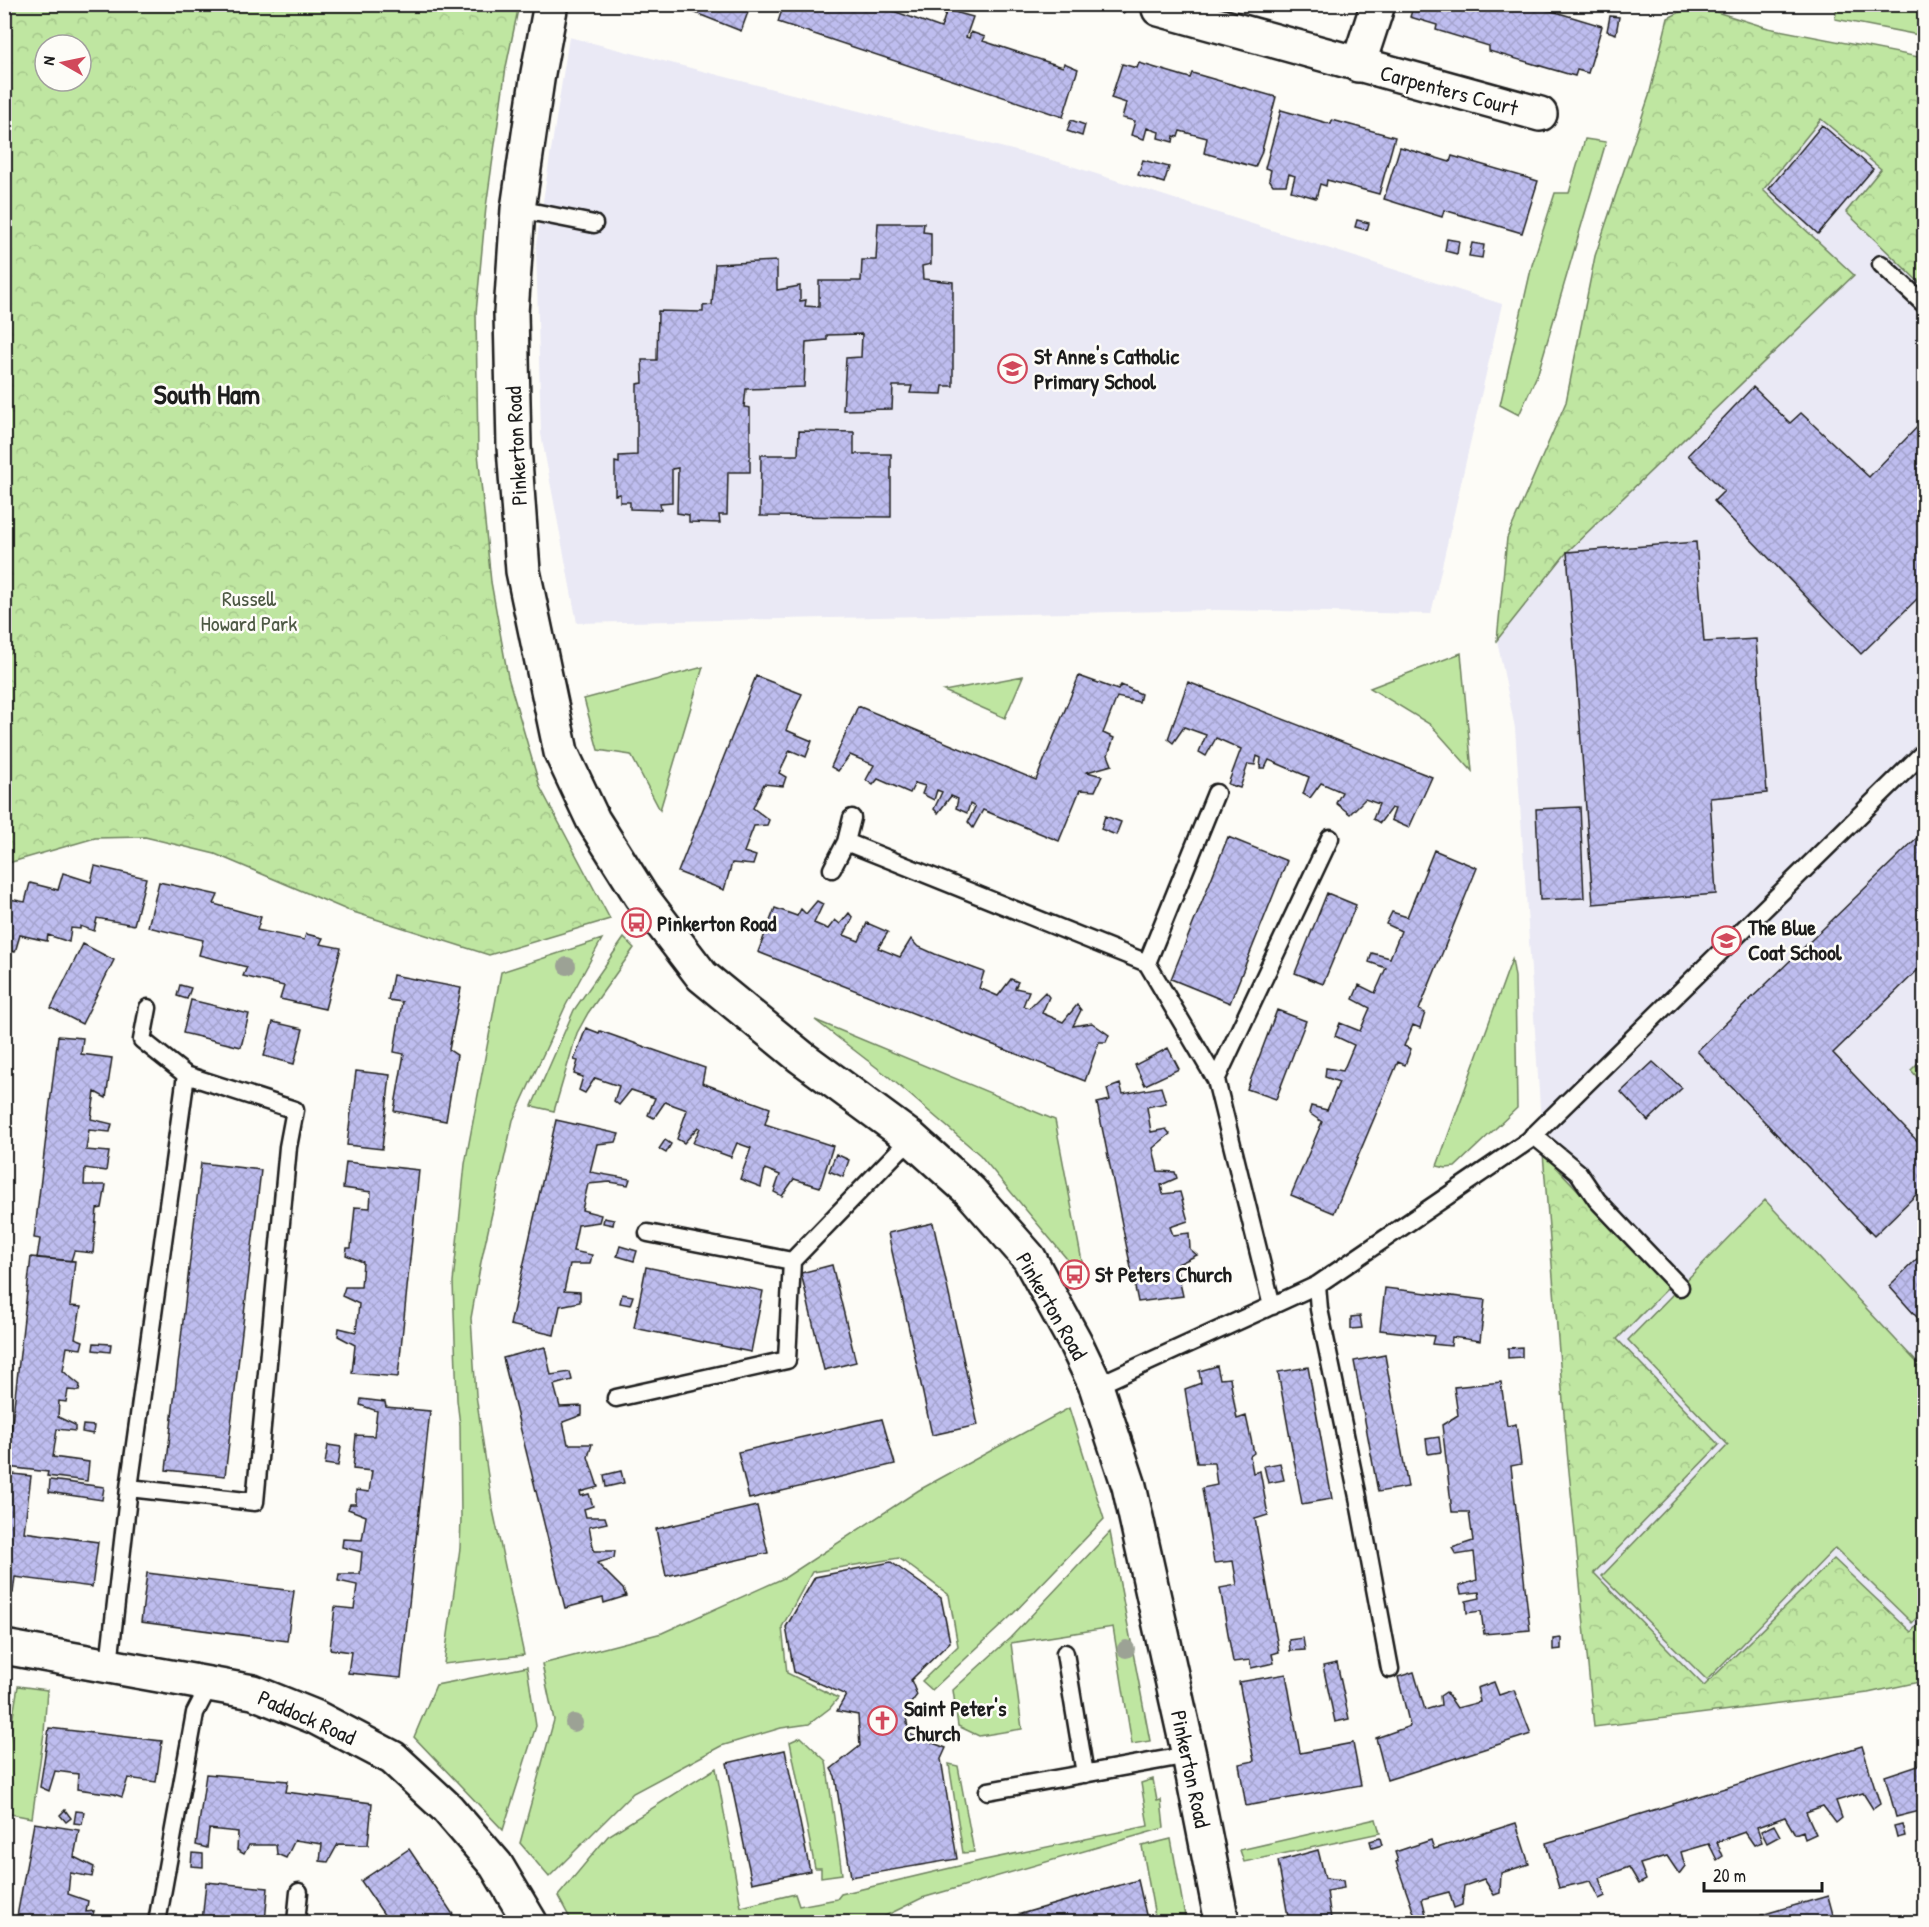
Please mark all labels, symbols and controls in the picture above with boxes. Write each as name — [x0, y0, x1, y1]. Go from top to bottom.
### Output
north arrow — [33, 33, 93, 93]
text: N — [37, 54, 60, 67]
street label: Carpenters Court — [1377, 57, 1522, 123]
place label: St Anne's Catholic Primary School — [1034, 341, 1179, 397]
school or university icon: St Anne's Catholic Primary School — [997, 353, 1029, 385]
district label: South Ham — [154, 375, 260, 413]
street label: Pinkerton Road — [498, 385, 534, 506]
park label: Russell Howard Park — [201, 583, 297, 638]
bus stop icon: Pinkerton Road — [620, 907, 652, 939]
place label: Pinkerton Road — [657, 908, 777, 938]
place label: The Blue Coat School — [1747, 912, 1843, 967]
school or university icon: The Blue Coat School — [1711, 924, 1743, 956]
street label: Pinkerton Road — [1009, 1247, 1095, 1366]
bus stop icon: St Peters Church — [1058, 1258, 1090, 1290]
place label: St Peters Church — [1095, 1259, 1232, 1289]
street label: Paddock Road — [253, 1682, 361, 1752]
place label: Saint Peter's Church — [904, 1693, 1007, 1748]
church icon: Saint Peter's Church — [867, 1705, 899, 1737]
street label: Pinkerton Road — [1164, 1708, 1218, 1831]
scale bar — [1704, 1855, 1822, 1893]
text: 20 m — [1713, 1863, 1746, 1888]

